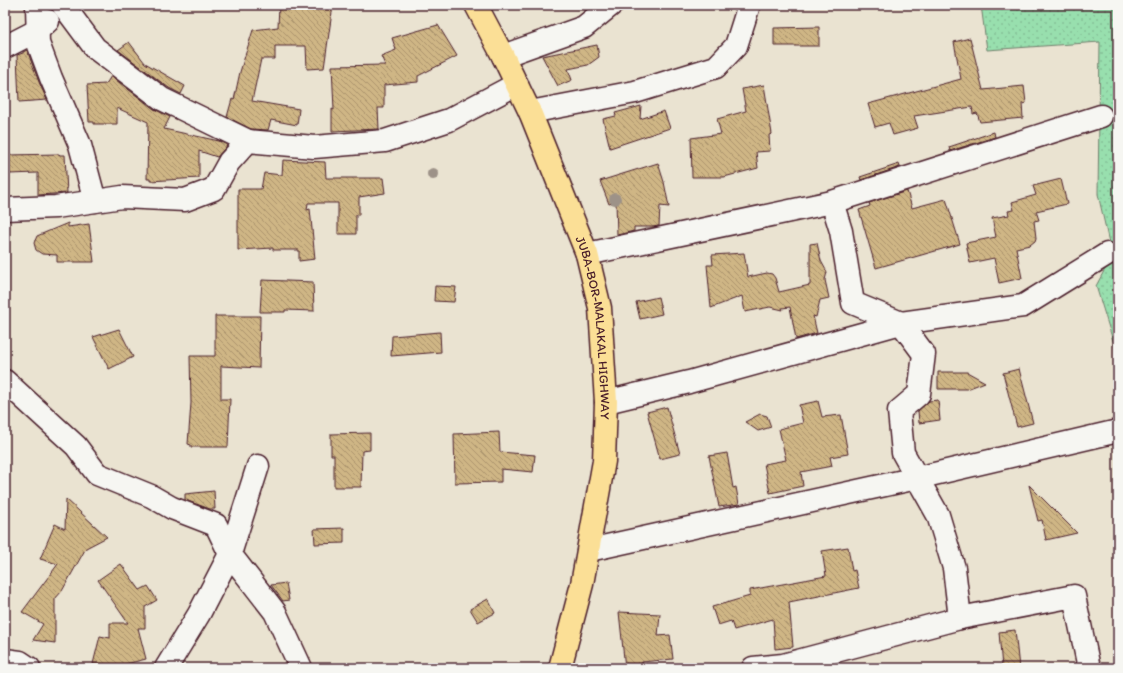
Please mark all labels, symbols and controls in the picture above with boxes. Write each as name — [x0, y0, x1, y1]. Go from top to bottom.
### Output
street label: JUBA-BOR-MALAKAL HIGHWAY — [572, 234, 613, 420]

